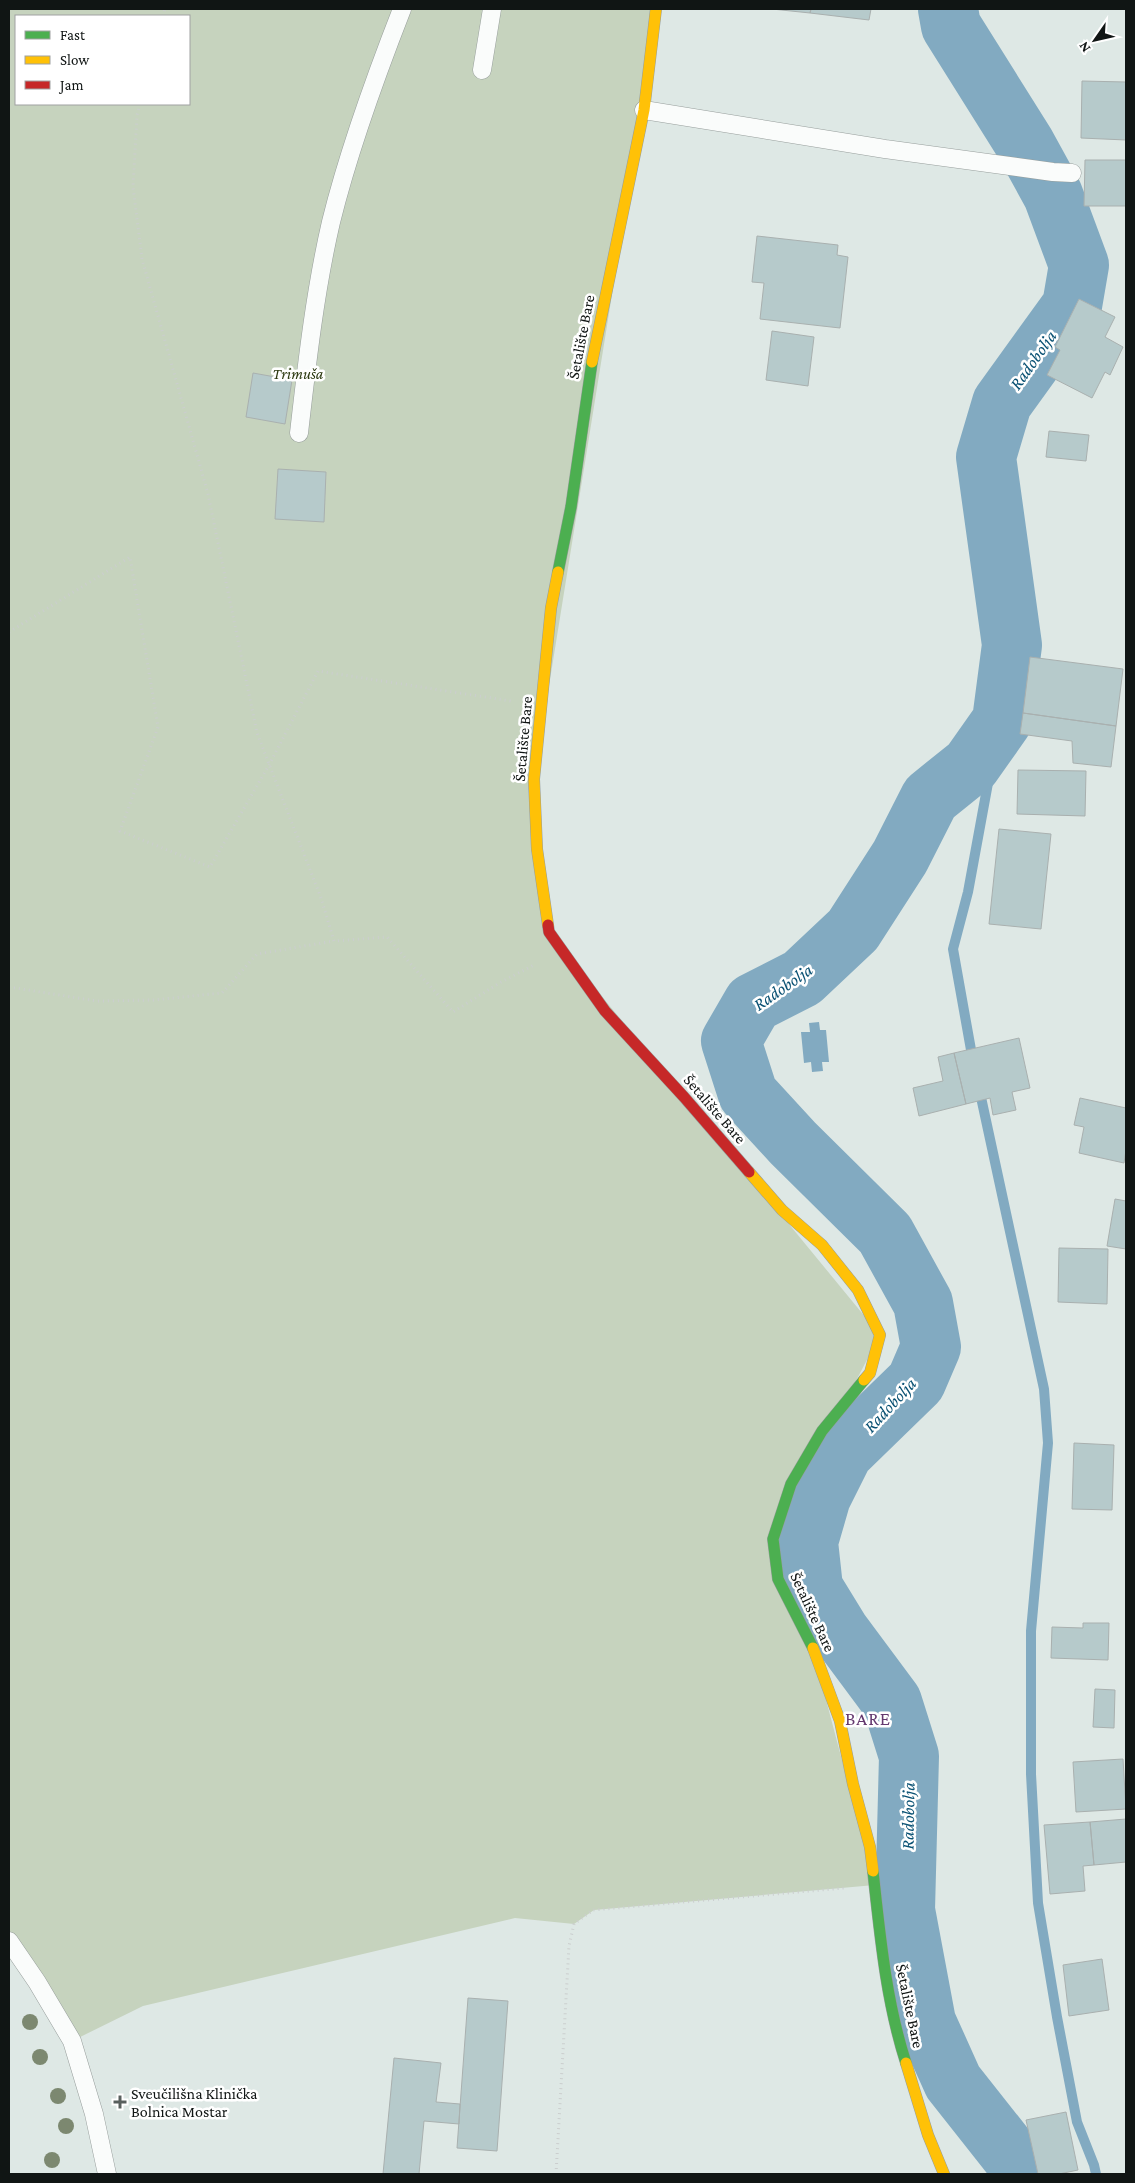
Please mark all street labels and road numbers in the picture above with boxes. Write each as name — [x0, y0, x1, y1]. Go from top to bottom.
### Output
street label: Šetalište Bare — [564, 293, 598, 381]
street label: Šetalište Bare — [511, 696, 535, 782]
street label: Šetalište Bare — [681, 1071, 749, 1147]
street label: Šetalište Bare — [787, 1570, 839, 1654]
street label: Šetalište Bare — [893, 1962, 927, 2050]

